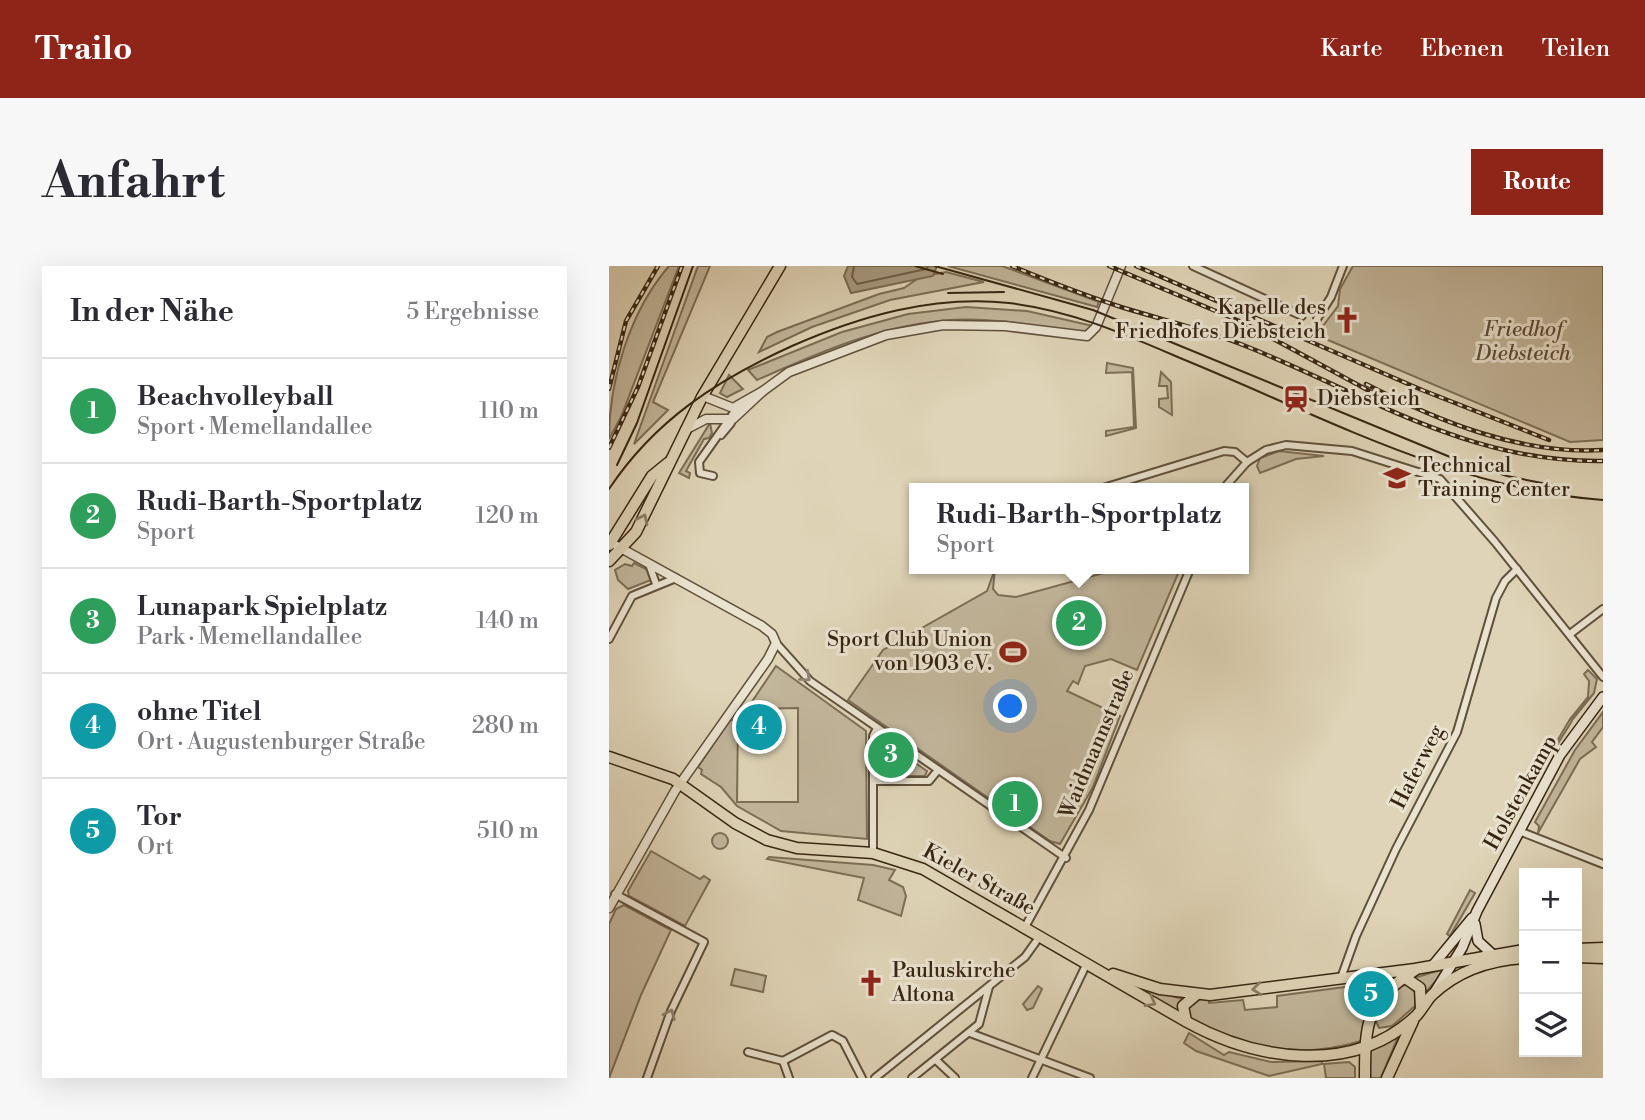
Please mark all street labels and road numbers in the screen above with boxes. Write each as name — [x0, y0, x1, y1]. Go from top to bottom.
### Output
street label: Waidmannstraße — [1053, 665, 1140, 824]
street label: Haferweg — [1386, 720, 1450, 813]
street label: Holstenkamp — [1479, 731, 1563, 855]
street label: Kieler Straße — [918, 838, 1040, 922]

